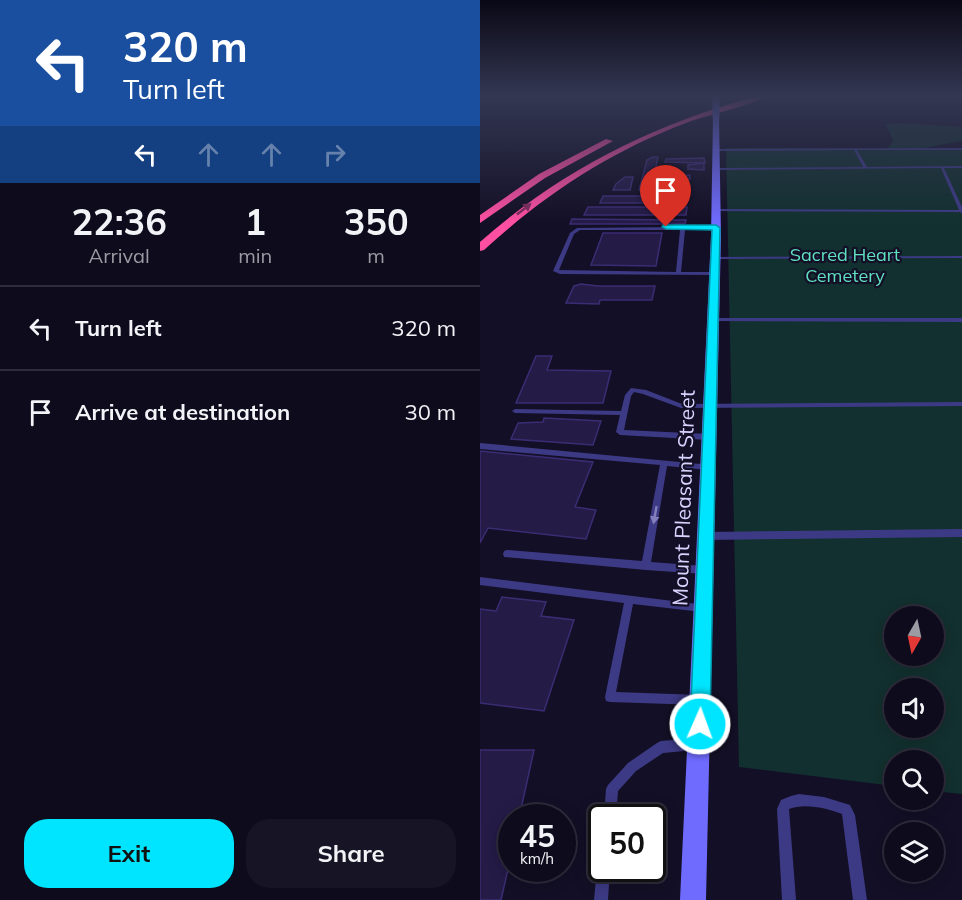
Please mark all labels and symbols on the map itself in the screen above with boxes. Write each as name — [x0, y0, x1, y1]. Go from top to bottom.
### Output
pin — [640, 165, 691, 227]
one-way arrow — [516, 203, 532, 216]
park label: Sacred Heart Cemetery — [790, 243, 900, 287]
street label: Mount Pleasant Street — [666, 389, 700, 606]
one-way arrow — [650, 506, 659, 525]
north arrow — [884, 606, 944, 666]
position arrow — [668, 692, 732, 756]
speed limit sign: 50 — [588, 804, 666, 882]

